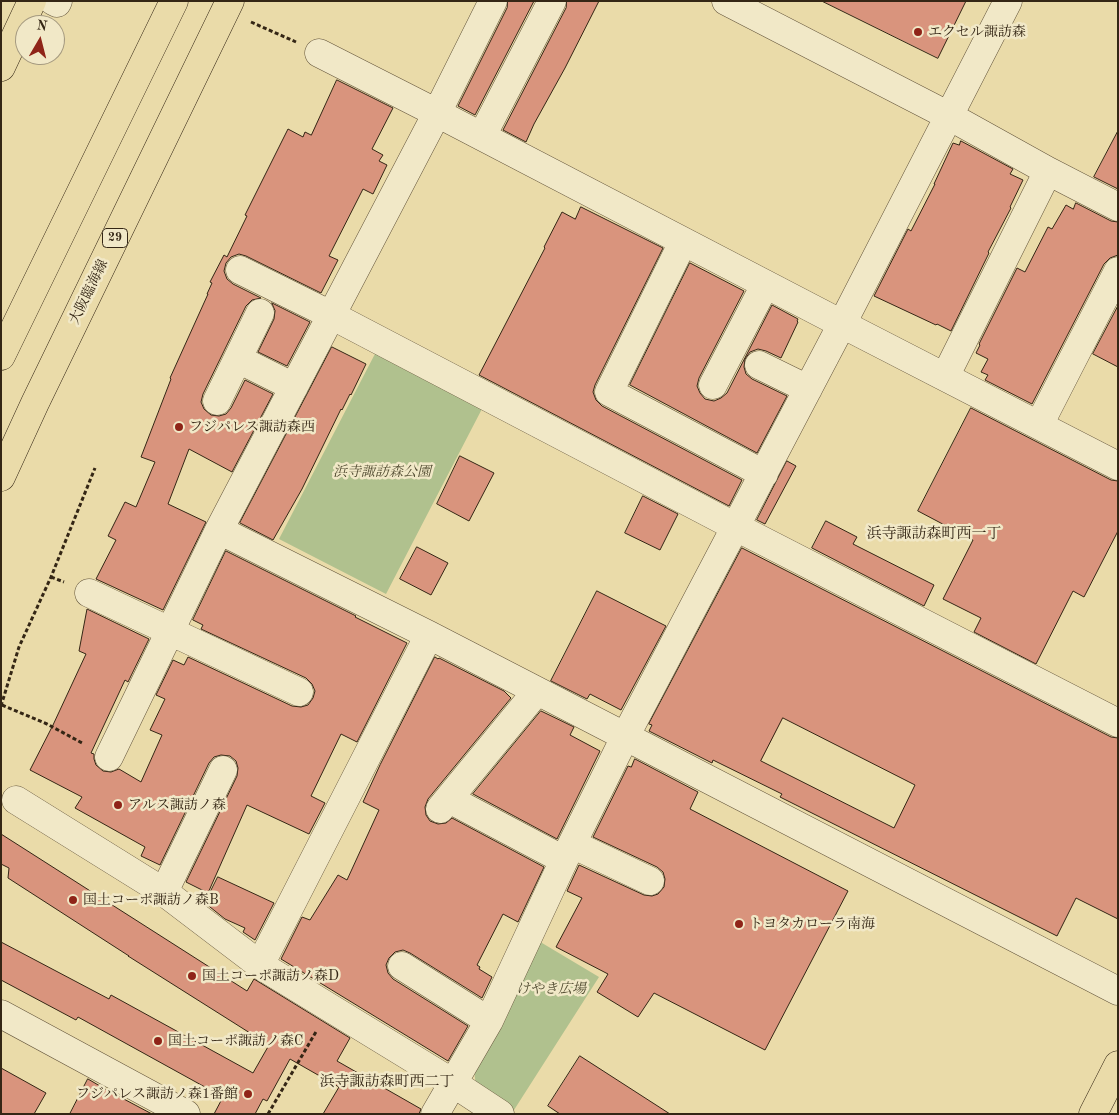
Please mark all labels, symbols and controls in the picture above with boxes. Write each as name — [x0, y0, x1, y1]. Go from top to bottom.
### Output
north arrow — [15, 15, 65, 65]
text: N — [36, 18, 48, 34]
place label: エクセル諏訪森 — [928, 24, 1026, 40]
marker: エクセル諏訪森 — [912, 26, 924, 38]
road number: 29 — [102, 228, 128, 248]
street label: 大阪臨海線 — [66, 257, 112, 327]
place label: フジパレス諏訪森西 — [189, 419, 315, 435]
marker: フジパレス諏訪森西 — [173, 421, 185, 433]
park label: 浜寺諏訪森公園 — [333, 464, 431, 480]
district label: 浜寺諏訪森町西一丁 — [867, 525, 1001, 543]
place label: アルス諏訪ノ森 — [128, 797, 226, 813]
marker: アルス諏訪ノ森 — [112, 799, 124, 811]
place label: 国土コーポ諏訪ノ森B — [83, 892, 219, 908]
marker: 国土コーポ諏訪ノ森B — [67, 894, 79, 906]
place label: トヨタカローラ南海 — [749, 916, 875, 932]
marker: トヨタカローラ南海 — [733, 918, 745, 930]
place label: 国土コーポ諏訪ノ森D — [202, 968, 339, 984]
marker: 国土コーポ諏訪ノ森D — [186, 970, 198, 982]
park label: けやき広場 — [516, 981, 586, 997]
place label: 国土コーポ諏訪ノ森C — [168, 1033, 303, 1049]
marker: 国土コーポ諏訪ノ森C — [152, 1035, 164, 1047]
district label: 浜寺諏訪森町西二丁 — [320, 1073, 454, 1091]
place label: フジパレス諏訪ノ森1番館 — [76, 1086, 238, 1102]
marker: フジパレス諏訪ノ森1番館 — [242, 1088, 254, 1100]

